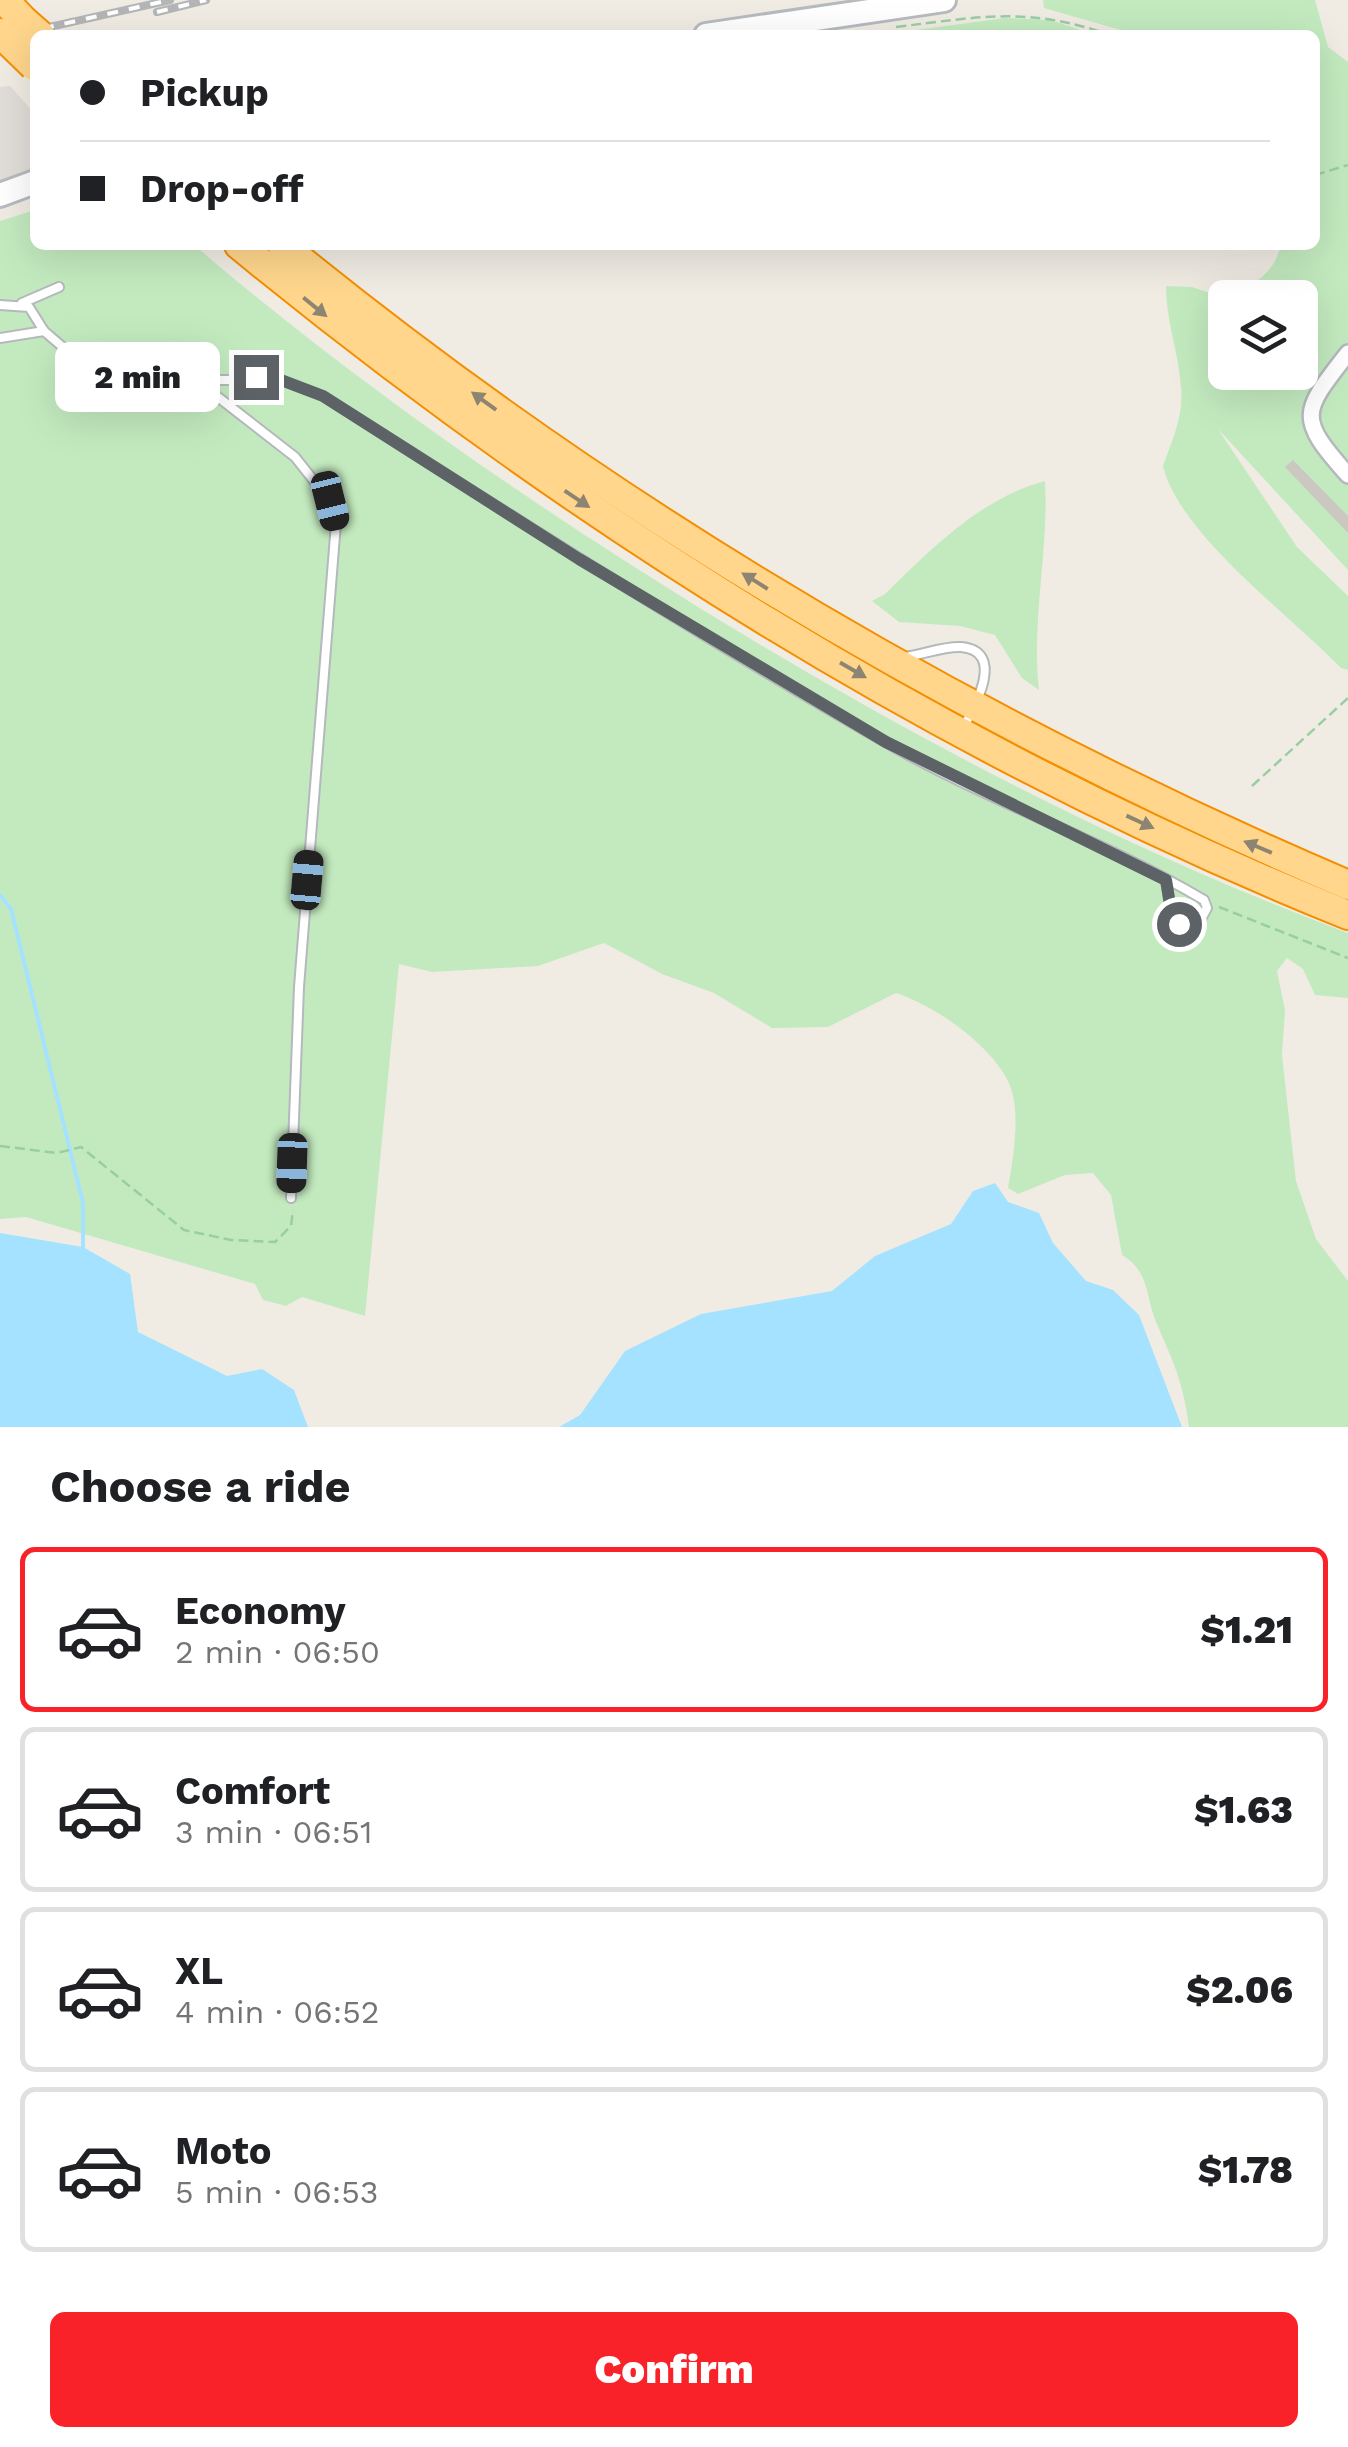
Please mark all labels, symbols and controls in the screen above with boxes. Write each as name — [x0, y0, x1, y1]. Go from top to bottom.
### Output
text: Pickup — [140, 71, 269, 115]
text: Drop-off — [140, 167, 304, 211]
map controls — [1208, 280, 1318, 390]
button: layers — [1208, 280, 1318, 390]
one-way arrow — [302, 296, 327, 317]
callout: 2 min — [56, 342, 221, 412]
route end — [234, 355, 279, 400]
text: 2 min — [94, 358, 181, 396]
one-way arrow — [471, 392, 497, 412]
car — [308, 468, 352, 534]
one-way arrow — [563, 489, 590, 508]
one-way arrow — [741, 573, 769, 590]
one-way arrow — [838, 662, 867, 679]
one-way arrow — [1126, 814, 1155, 831]
one-way arrow — [1243, 839, 1273, 855]
car — [289, 849, 325, 911]
route start — [1157, 902, 1202, 947]
car — [276, 1132, 308, 1194]
text: Choose a ride — [50, 1460, 350, 1513]
icon: car — [55, 1585, 145, 1675]
text: Economy — [175, 1589, 346, 1633]
text: $1.21 — [1200, 1608, 1293, 1652]
text: 2 min · 06:50 — [175, 1633, 380, 1671]
icon: car — [55, 1765, 145, 1855]
text: Comfort — [175, 1769, 330, 1813]
text: $1.63 — [1194, 1788, 1293, 1832]
text: 3 min · 06:51 — [175, 1813, 372, 1851]
icon: car — [55, 1945, 145, 2035]
text: XL — [175, 1949, 223, 1993]
text: $2.06 — [1186, 1968, 1293, 2012]
text: 4 min · 06:52 — [175, 1993, 379, 2031]
icon: car — [55, 2125, 145, 2215]
text: Moto — [175, 2129, 271, 2173]
text: $1.78 — [1198, 2148, 1293, 2192]
text: 5 min · 06:53 — [175, 2173, 379, 2211]
button: Confirm — [50, 2312, 1298, 2427]

